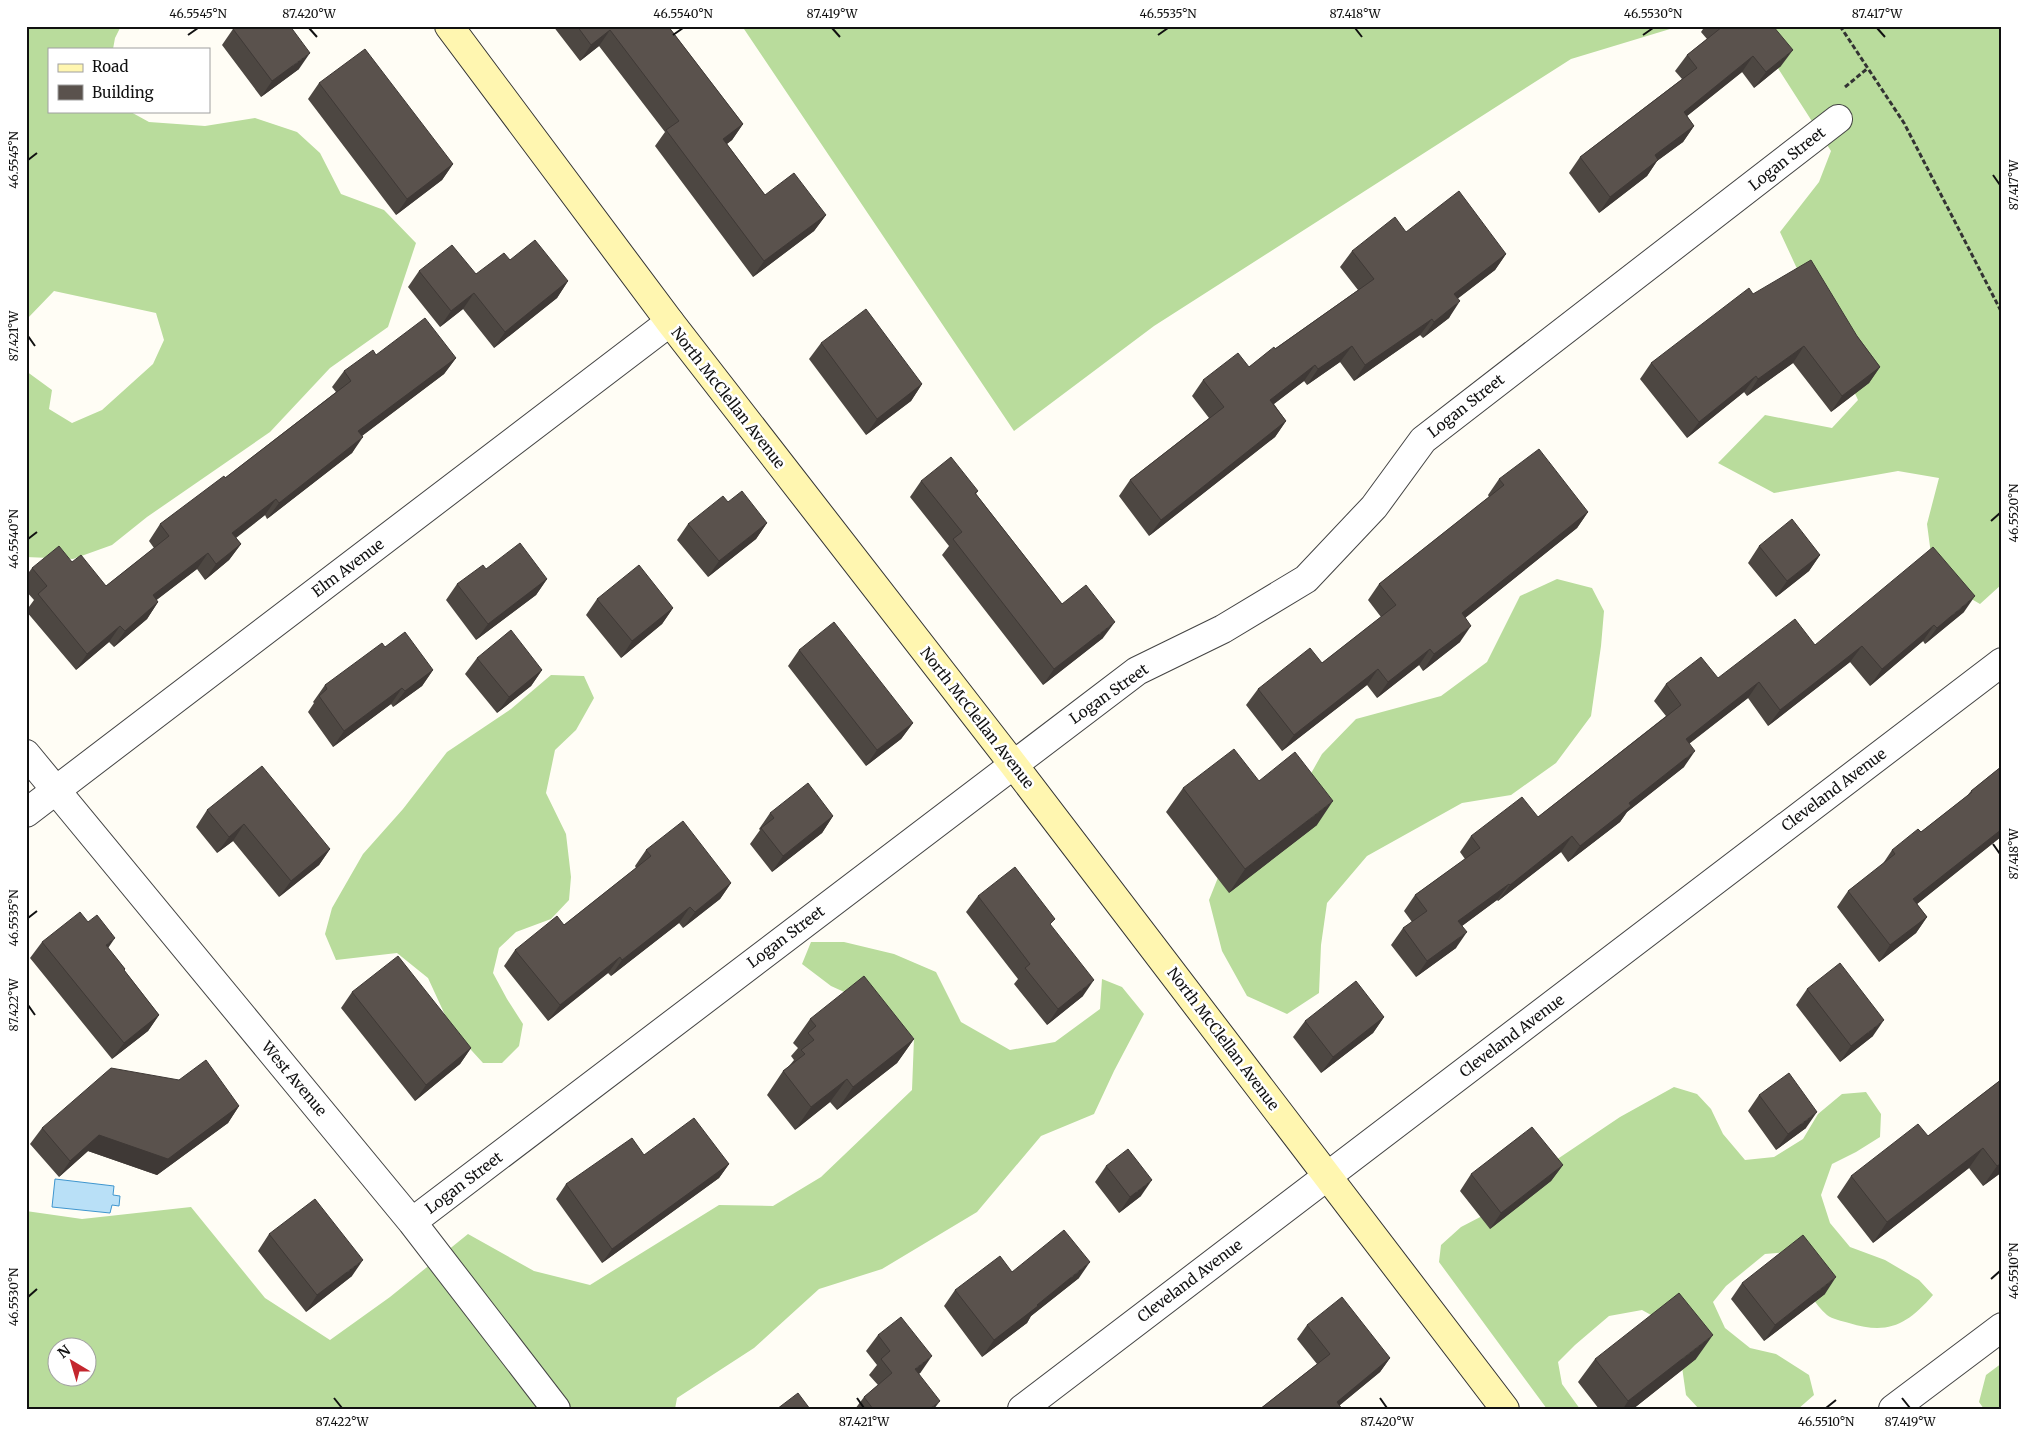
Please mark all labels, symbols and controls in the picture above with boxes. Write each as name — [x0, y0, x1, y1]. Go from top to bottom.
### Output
text: 46.5545°N — [169, 6, 227, 21]
text: 87.420°W — [282, 6, 337, 21]
text: 46.5540°N — [653, 6, 713, 21]
text: 87.419°W — [807, 6, 859, 21]
text: 46.5535°N — [1139, 6, 1197, 21]
text: 87.418°W — [1329, 6, 1382, 21]
text: 46.5530°N — [1624, 6, 1683, 21]
text: 87.417°W — [1852, 6, 1903, 21]
legend — [48, 48, 210, 112]
text: Road — [92, 57, 128, 76]
text: Building — [92, 83, 154, 102]
street label: Logan Street — [1745, 123, 1829, 194]
text: 46.5545°N — [6, 131, 21, 189]
text: 87.417°W — [2006, 159, 2021, 210]
text: 87.421°W — [6, 310, 21, 361]
street label: North McClellan Avenue — [667, 323, 790, 472]
street label: Logan Street — [1424, 370, 1508, 441]
text: 46.5520°N — [2006, 483, 2021, 542]
text: 46.5540°N — [6, 509, 21, 569]
street label: Elm Avenue — [308, 534, 388, 601]
street label: North McClellan Avenue — [916, 643, 1039, 792]
street label: Logan Street — [1066, 659, 1152, 728]
street label: Cleveland Avenue — [1777, 744, 1890, 835]
text: 87.418°W — [2006, 827, 2021, 880]
text: 46.5535°N — [6, 889, 21, 947]
street label: Logan Street — [743, 901, 828, 972]
street label: North McClellan Avenue — [1163, 963, 1284, 1114]
text: 87.422°W — [6, 977, 21, 1031]
street label: Cleveland Avenue — [1455, 990, 1568, 1081]
street label: West Avenue — [257, 1037, 331, 1120]
street label: Logan Street — [421, 1147, 506, 1218]
street label: Cleveland Avenue — [1133, 1235, 1246, 1326]
text: 46.5510°N — [2006, 1242, 2021, 1299]
text: 46.5530°N — [6, 1267, 21, 1326]
north arrow — [48, 1338, 98, 1388]
text: N — [54, 1341, 74, 1362]
text: 87.422°W — [316, 1414, 370, 1429]
text: 87.421°W — [839, 1414, 890, 1429]
text: 87.420°W — [1360, 1414, 1415, 1429]
text: 46.5510°N — [1798, 1414, 1855, 1429]
text: 87.419°W — [1885, 1414, 1937, 1429]

